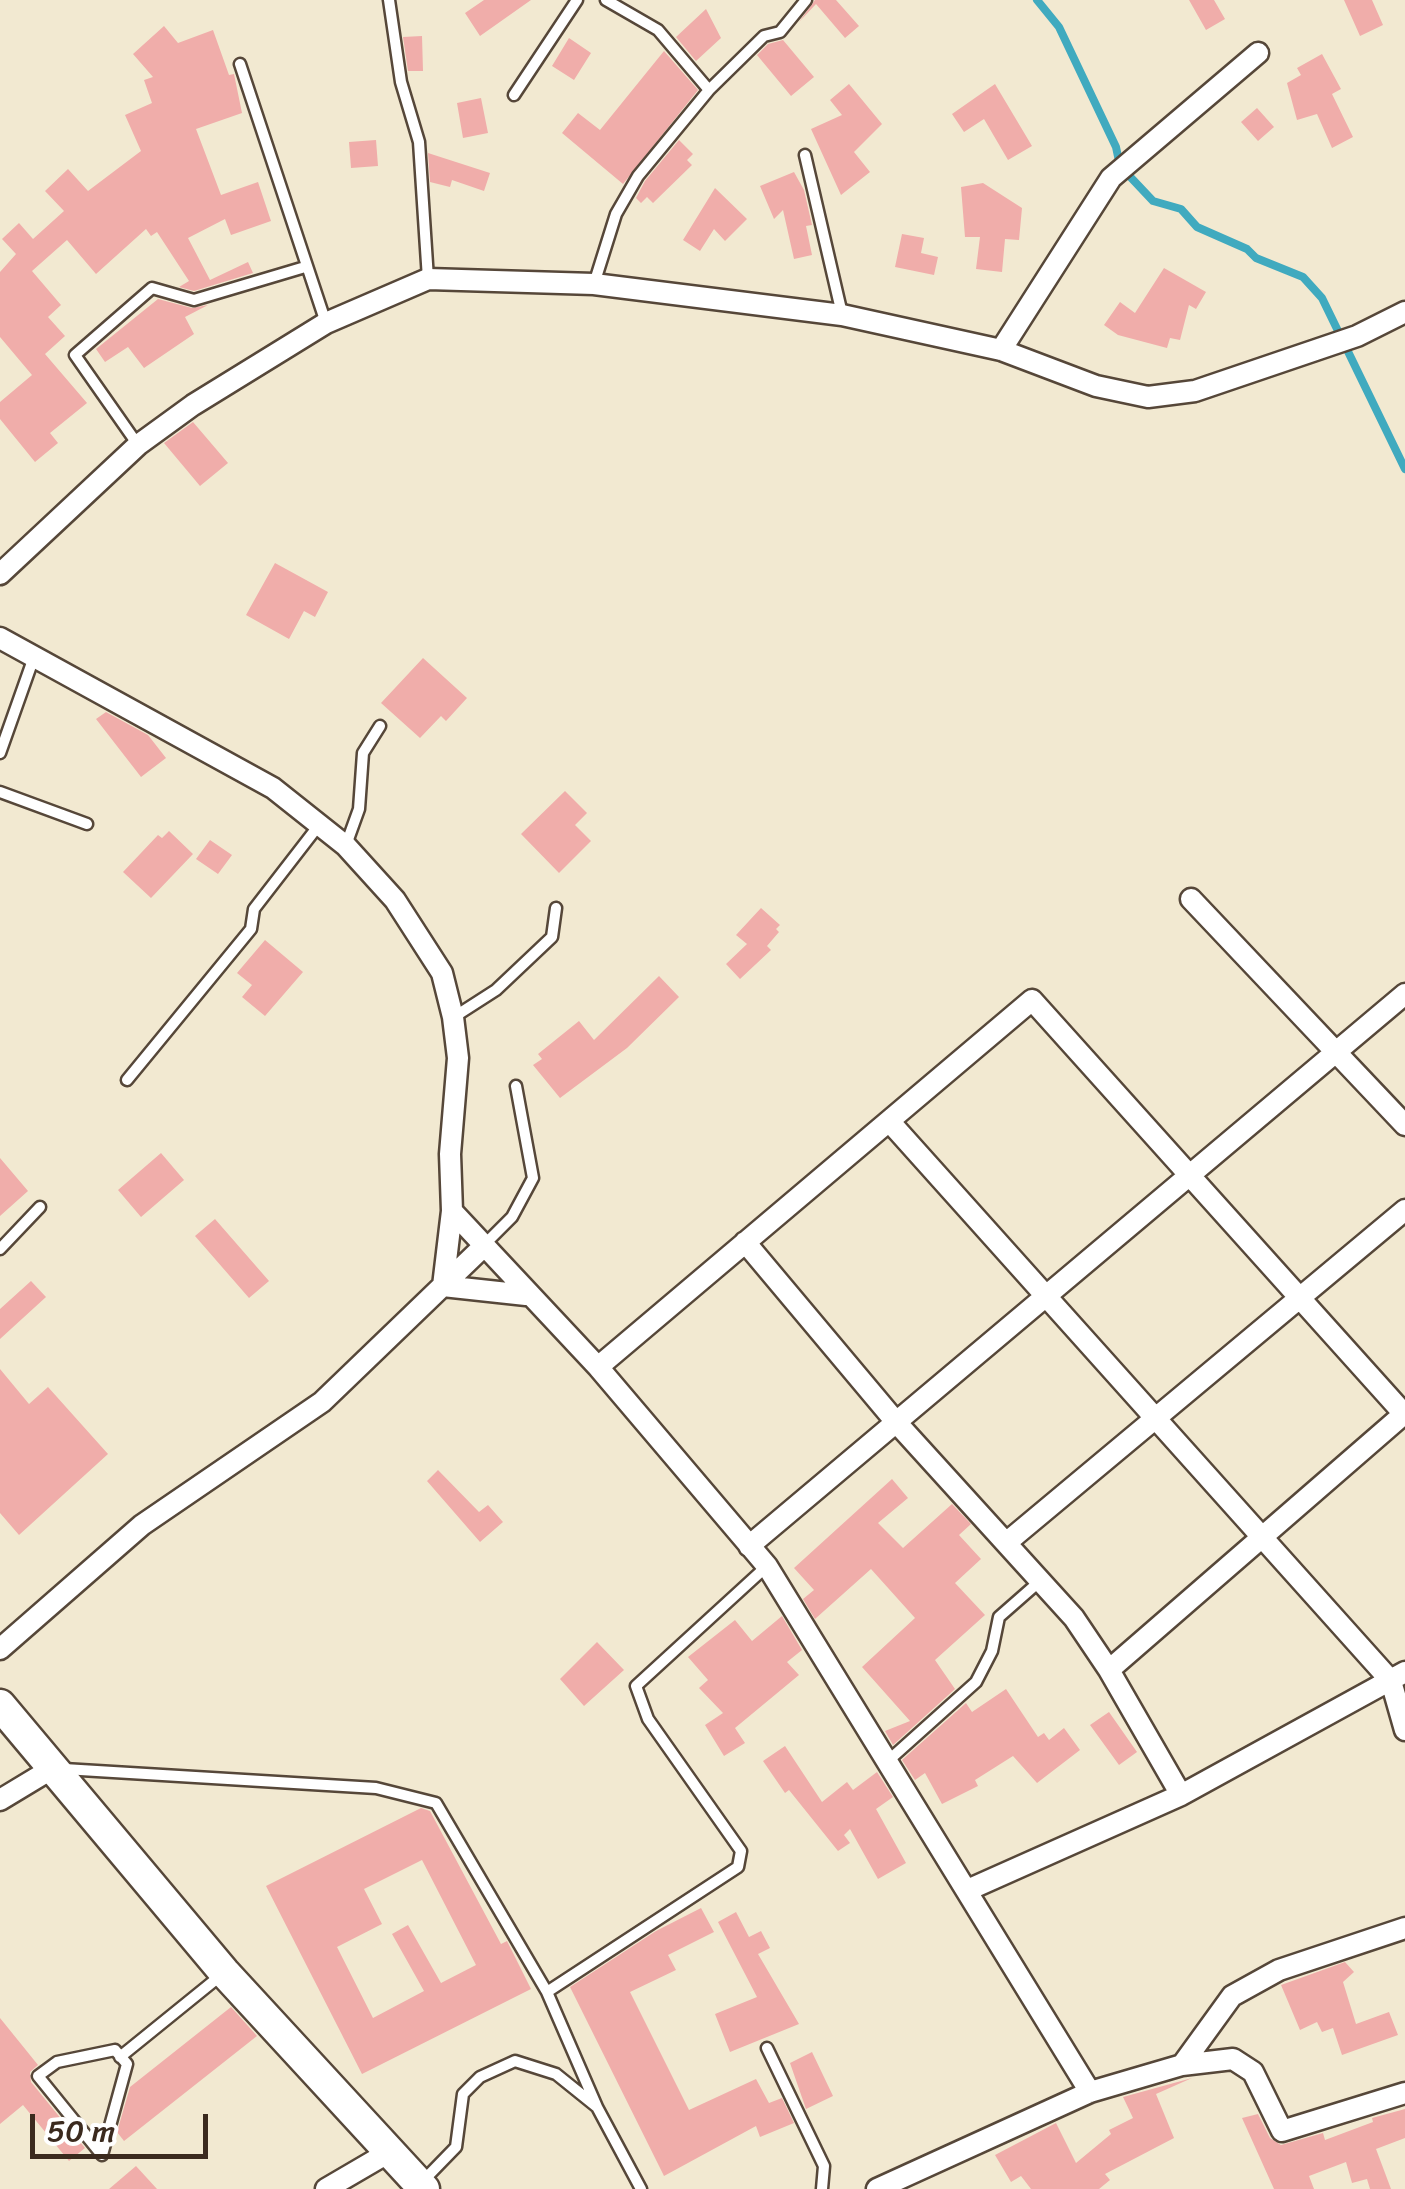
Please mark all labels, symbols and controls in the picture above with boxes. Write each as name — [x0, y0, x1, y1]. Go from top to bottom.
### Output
scale bar — [35, 2094, 212, 2156]
text: 50 m — [47, 2104, 115, 2158]

